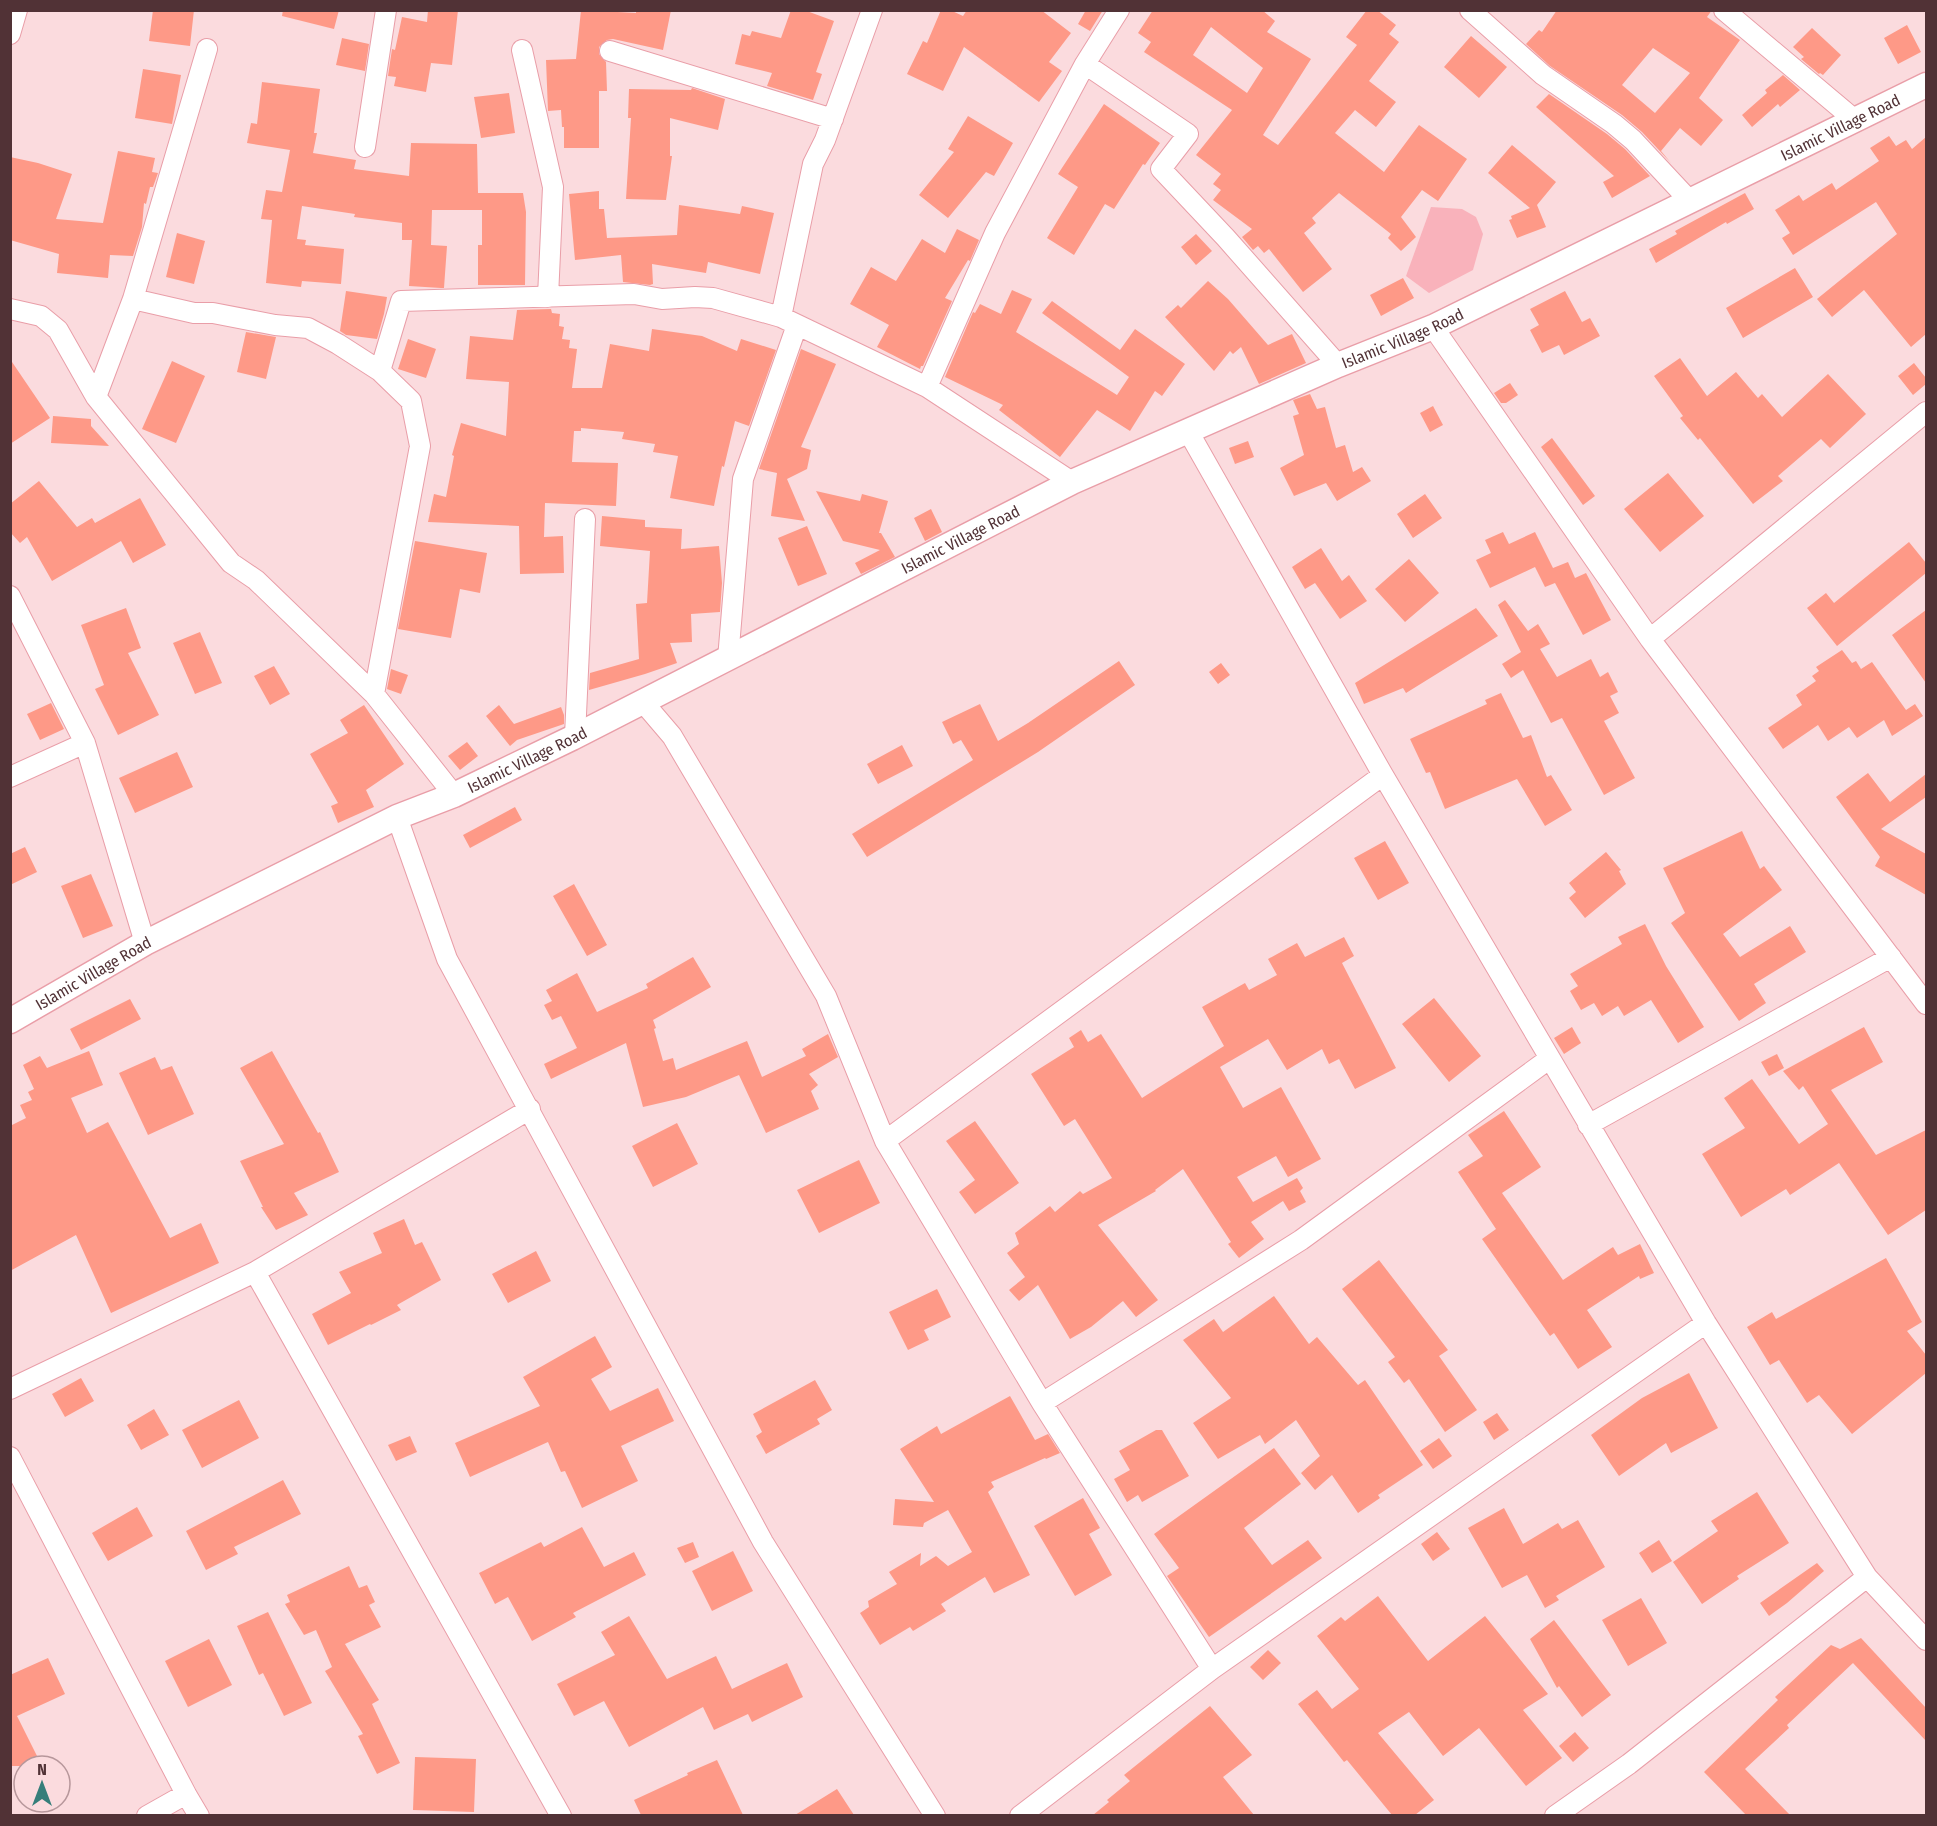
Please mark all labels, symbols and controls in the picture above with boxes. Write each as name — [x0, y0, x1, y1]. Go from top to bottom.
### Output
street label: Islamic Village Road — [1777, 90, 1903, 164]
street label: Islamic Village Road — [1339, 304, 1467, 372]
street label: Islamic Village Road — [898, 501, 1023, 577]
street label: Islamic Village Road — [464, 723, 590, 797]
street label: Islamic Village Road — [32, 932, 154, 1014]
north arrow — [12, 1754, 72, 1814]
text: N — [37, 1760, 47, 1779]

